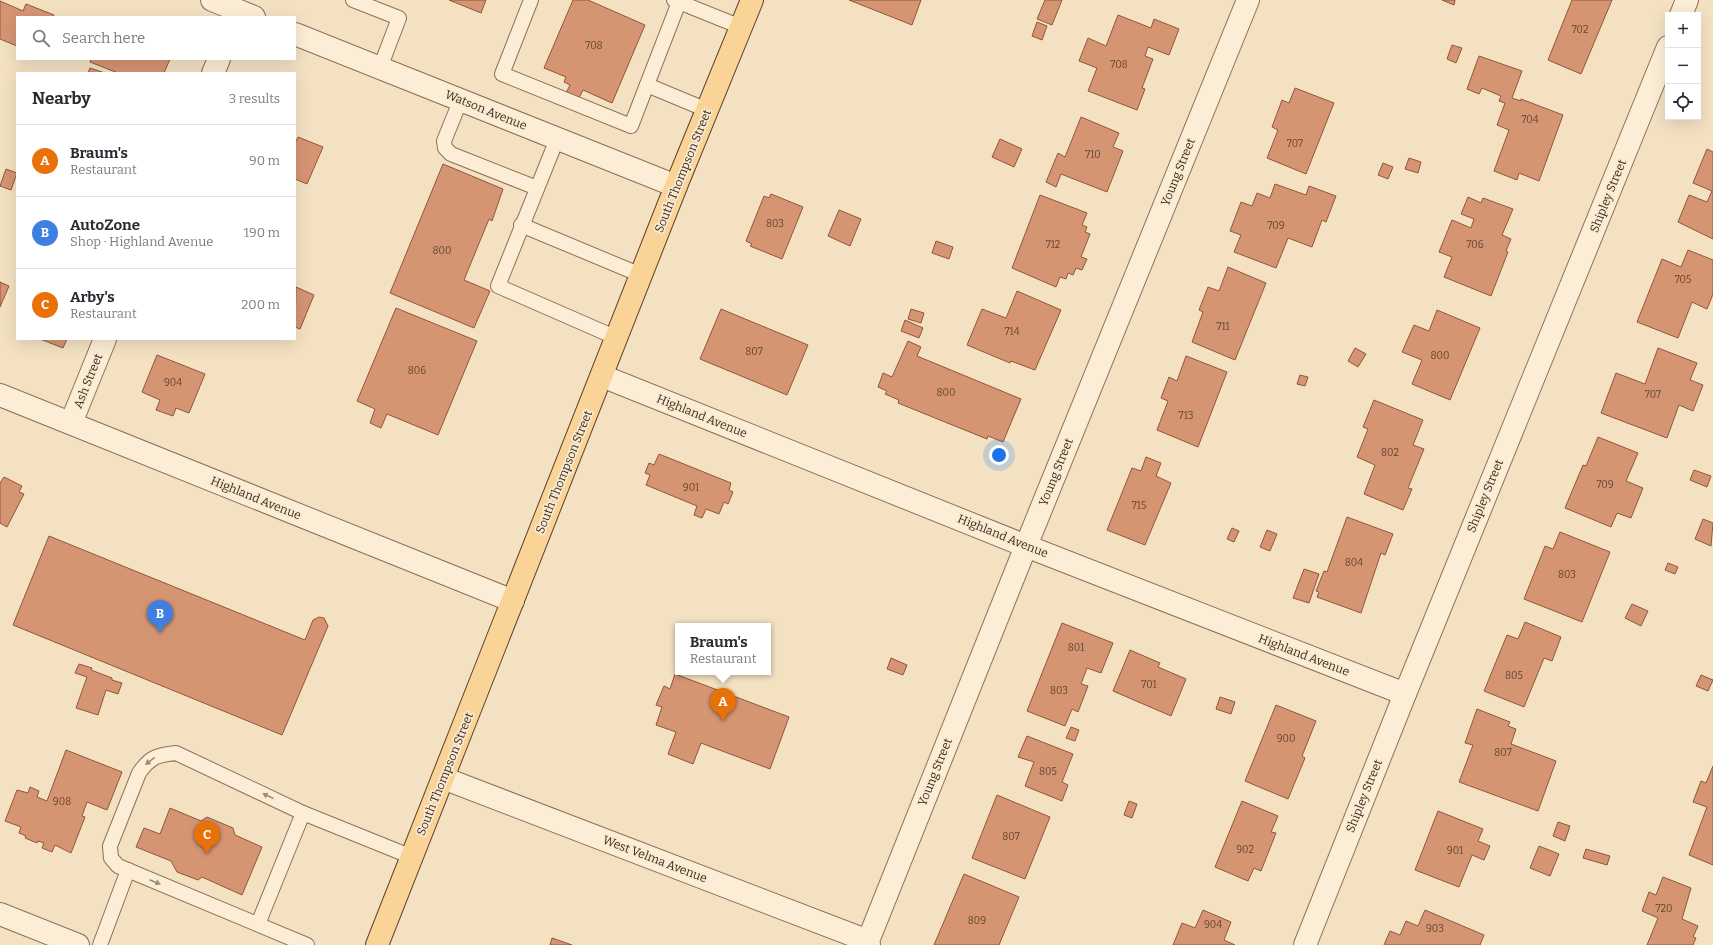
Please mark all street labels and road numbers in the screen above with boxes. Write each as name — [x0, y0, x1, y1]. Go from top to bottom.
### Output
street label: Watson Avenue — [443, 87, 529, 133]
street label: South Thompson Street — [652, 107, 714, 235]
street label: Young Street — [1158, 136, 1198, 208]
street label: Shipley Street — [1587, 157, 1629, 235]
street label: Ash Street — [71, 351, 106, 410]
street label: Highland Avenue — [655, 391, 749, 441]
street label: South Thompson Street — [533, 408, 595, 536]
street label: Young Street — [1036, 436, 1076, 508]
street label: Shipley Street — [1464, 457, 1506, 535]
street label: Highland Avenue — [209, 473, 303, 523]
street label: Highland Avenue — [956, 511, 1050, 561]
street label: Highland Avenue — [1257, 631, 1351, 679]
street label: South Thompson Street — [414, 710, 476, 838]
street label: Young Street — [915, 736, 955, 808]
street label: Shipley Street — [1343, 757, 1385, 835]
street label: West Velma Avenue — [601, 833, 709, 885]

